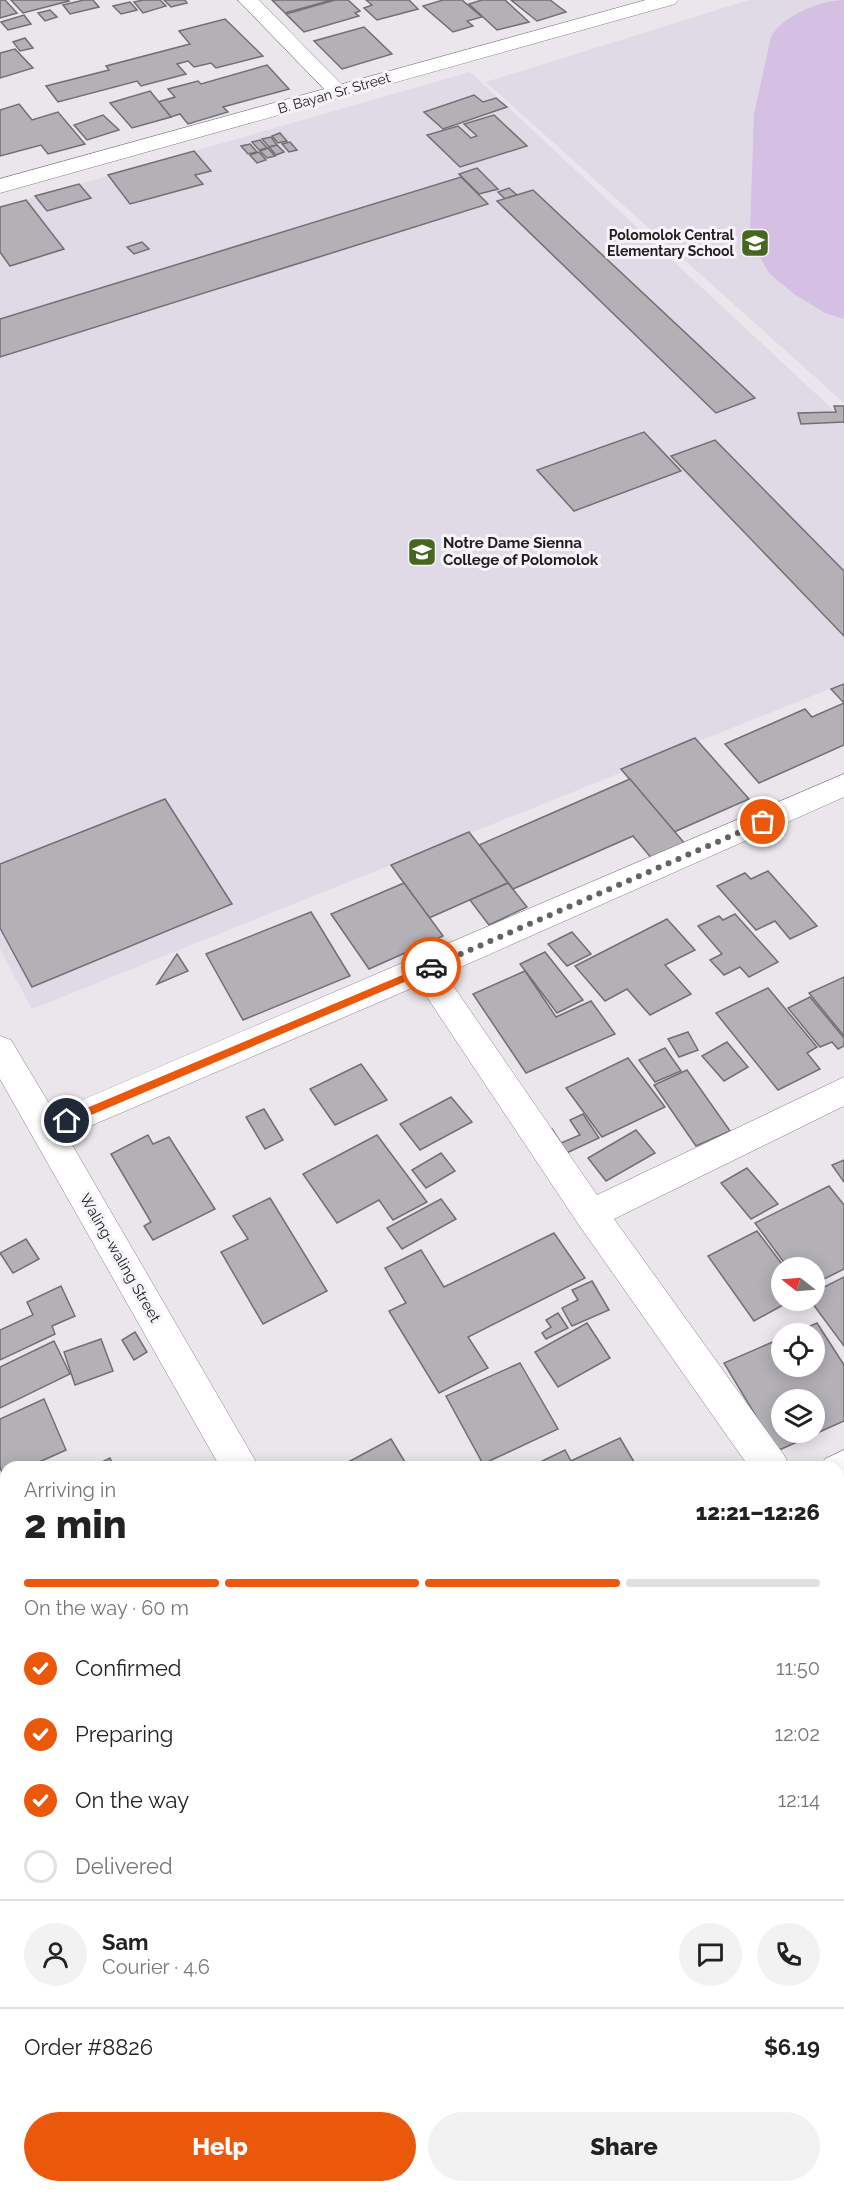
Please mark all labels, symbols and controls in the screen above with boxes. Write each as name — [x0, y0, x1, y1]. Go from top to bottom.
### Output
street label: B. Bayan Sr. Street — [276, 69, 392, 117]
place label: Polomolok Central Elementary School — [607, 227, 735, 259]
school or university icon: Polomolok Central Elementary School — [739, 227, 771, 259]
place label: Notre Dame Sienna College of Polomolok — [443, 534, 599, 569]
school or university icon: Notre Dame Sienna College of Polomolok — [406, 536, 438, 568]
pin — [737, 796, 788, 847]
icon: bag — [746, 805, 779, 838]
courier — [401, 937, 461, 997]
icon: car — [415, 951, 448, 984]
pin — [41, 1095, 92, 1146]
icon: home — [50, 1104, 83, 1137]
street label: Waling-waling Street — [76, 1190, 164, 1326]
north arrow — [771, 1257, 825, 1311]
map controls — [771, 1257, 825, 1443]
button: locate — [771, 1323, 825, 1377]
button: layers — [771, 1389, 825, 1443]
text: Arriving in — [24, 1478, 116, 1502]
text: 12:21–12:26 — [696, 1499, 820, 1525]
text: 2 min — [24, 1501, 127, 1547]
text: On the way · 60 m — [24, 1596, 189, 1620]
icon: check — [24, 1652, 57, 1685]
text: Confirmed — [75, 1655, 182, 1681]
text: 11:50 — [776, 1656, 820, 1680]
icon: check — [24, 1718, 57, 1751]
text: Preparing — [75, 1721, 173, 1747]
text: 12:02 — [775, 1722, 820, 1746]
icon: check — [24, 1784, 57, 1817]
text: On the way — [75, 1787, 189, 1813]
text: 12:14 — [778, 1788, 820, 1812]
text: Delivered — [75, 1853, 173, 1879]
button: person — [24, 1923, 87, 1986]
button: chat — [679, 1923, 742, 1986]
button: phone — [757, 1923, 820, 1986]
text: Sam — [102, 1929, 149, 1955]
text: Courier · 4.6 — [102, 1955, 210, 1979]
text: Order #8826 — [24, 2034, 153, 2060]
text: $6.19 — [764, 2034, 820, 2060]
button: Help — [24, 2112, 416, 2181]
button: Share — [428, 2112, 820, 2181]

